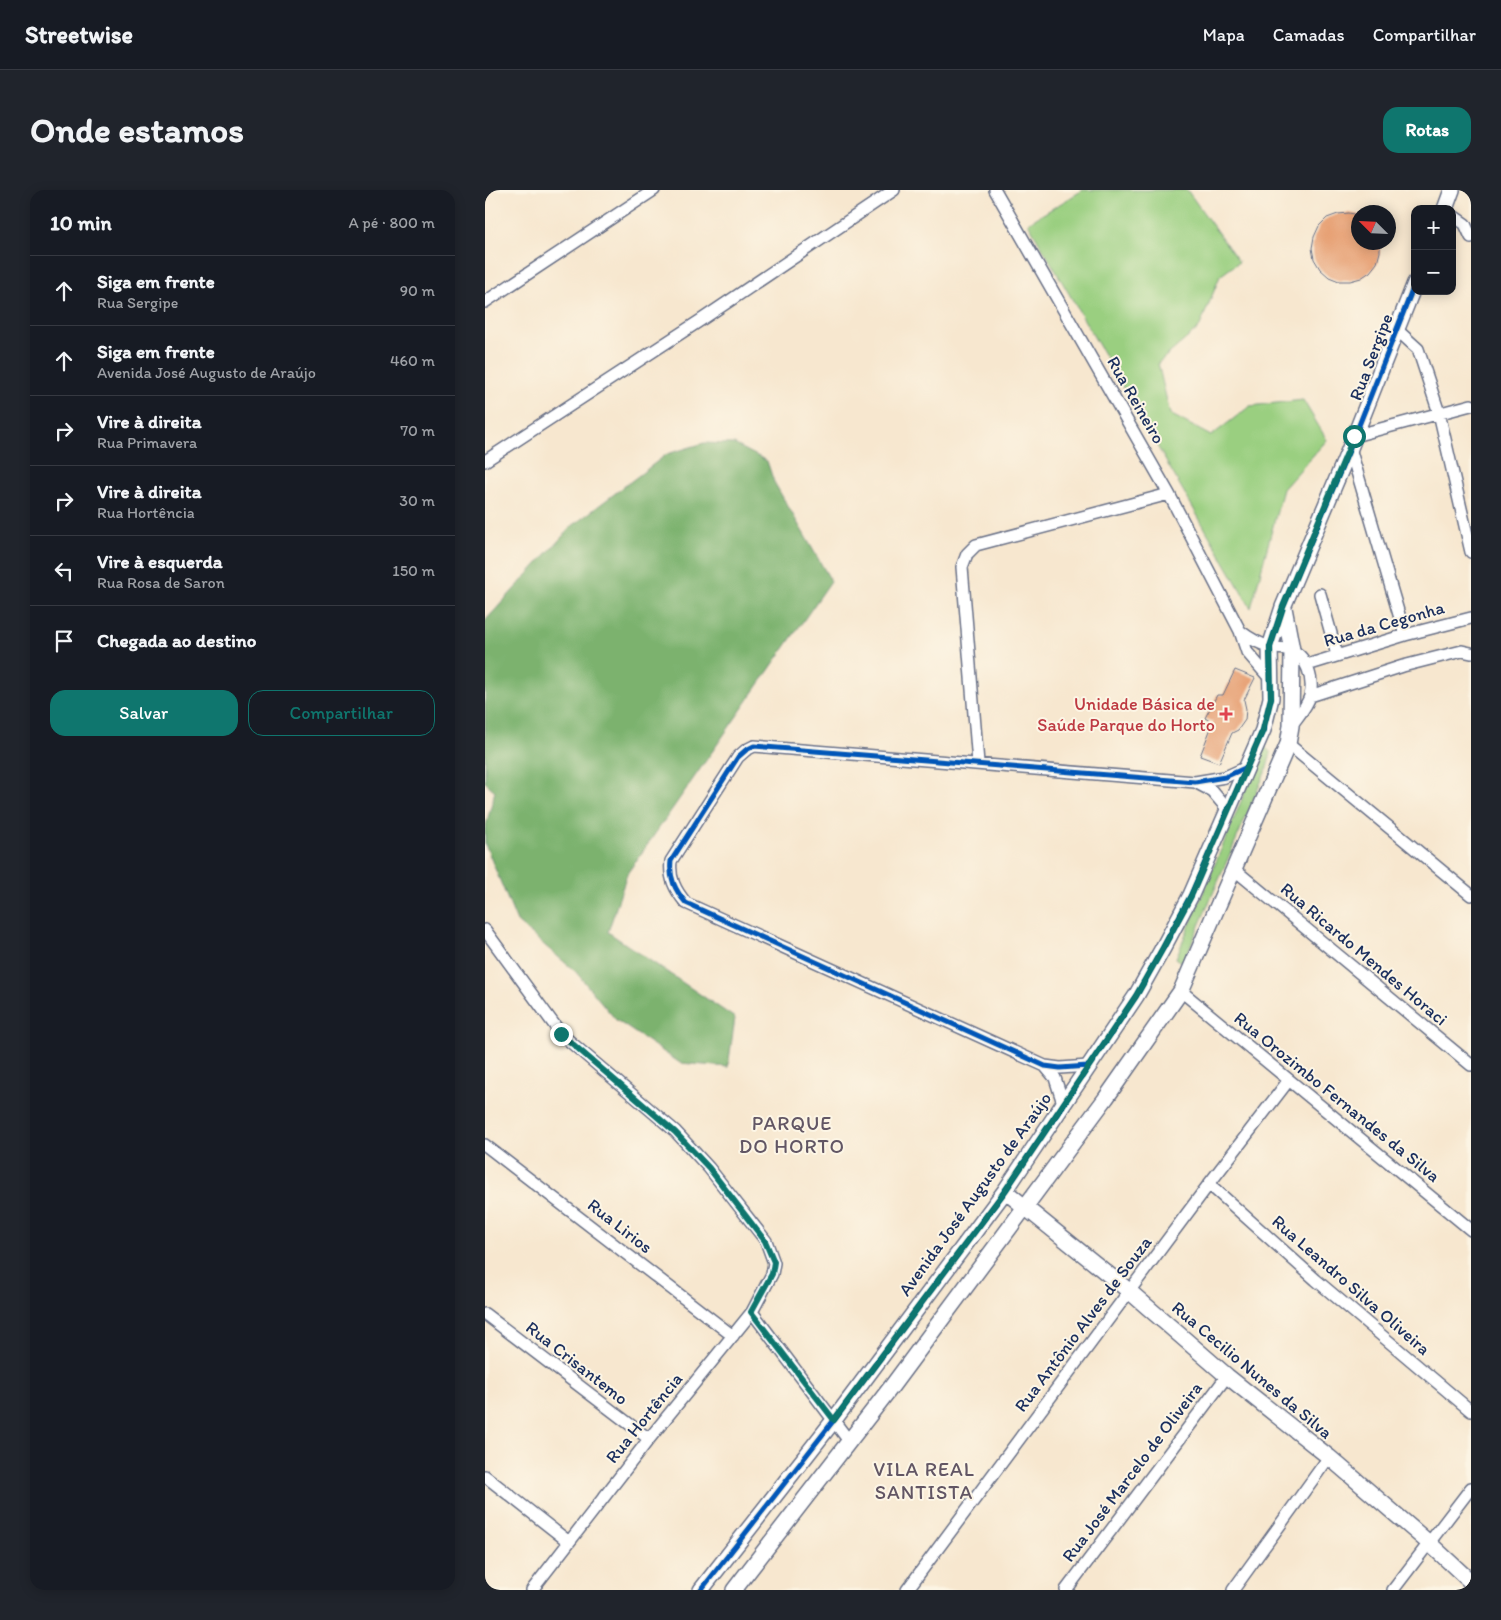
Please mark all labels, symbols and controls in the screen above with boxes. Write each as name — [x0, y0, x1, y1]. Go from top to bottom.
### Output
text: Streetwise — [25, 20, 133, 49]
text: Mapa — [1203, 24, 1245, 46]
text: Camadas — [1273, 24, 1345, 46]
text: Compartilhar — [1373, 24, 1476, 46]
button: Rotas — [1383, 107, 1471, 153]
text: Onde estamos — [30, 109, 244, 151]
north arrow — [1351, 205, 1396, 250]
map controls — [1411, 205, 1456, 295]
button: + — [1411, 205, 1456, 250]
text: 10 min — [50, 210, 112, 235]
text: A pé · 800 m — [348, 213, 435, 232]
button: − — [1411, 250, 1456, 295]
text: Siga em frente — [97, 270, 215, 293]
icon: ahead — [50, 277, 78, 305]
text: 90 m — [400, 281, 435, 300]
text: Rua Sergipe — [97, 293, 178, 312]
street label: Rua Sergipe — [1344, 310, 1398, 404]
text: Siga em frente — [97, 340, 215, 363]
icon: ahead — [50, 347, 78, 375]
text: 460 m — [390, 351, 435, 370]
street label: Rua Reineiro — [1102, 352, 1170, 448]
text: Avenida José Augusto de Araújo — [97, 363, 316, 382]
text: Vire à direita — [97, 410, 202, 433]
icon: right — [50, 417, 78, 445]
text: 70 m — [400, 421, 435, 440]
route start — [1343, 425, 1366, 448]
text: Rua Primavera — [97, 433, 197, 452]
text: Vire à direita — [97, 480, 202, 503]
icon: right — [50, 487, 78, 515]
text: 30 m — [399, 491, 435, 510]
text: Rua Hortência — [97, 503, 195, 522]
text: Vire à esquerda — [97, 550, 223, 573]
icon: left — [50, 557, 78, 585]
text: 150 m — [392, 561, 435, 580]
text: Rua Rosa de Saron — [97, 573, 225, 592]
street label: Rua da Cegonha — [1321, 596, 1448, 652]
icon: arrive — [50, 627, 78, 655]
text: Chegada ao destino — [97, 629, 256, 652]
button: Salvar — [50, 690, 238, 736]
button: Compartilhar — [248, 690, 435, 736]
place label: Unidade Básica de Saúde Parque do Horto — [1037, 693, 1215, 736]
marker: Unidade Básica de Saúde Parque do Horto — [1219, 707, 1233, 721]
street label: Rua Ricardo Mendes Horaci — [1276, 878, 1452, 1030]
street label: Rua Orozimbo Fernandes da Silva — [1230, 1007, 1445, 1187]
route end — [550, 1023, 573, 1046]
street label: Avenida José Augusto de Araújo — [894, 1088, 1056, 1300]
district label: PARQUE DO HORTO — [739, 1111, 845, 1158]
street label: Rua Lirios — [583, 1194, 657, 1258]
street label: Rua Leandro Silva Oliveira — [1267, 1210, 1435, 1360]
street label: Rua Antônio Alves de Souza — [1010, 1231, 1157, 1416]
street label: Rua Cecilio Nunes da Silva — [1167, 1296, 1337, 1444]
street label: Rua Crisantemo — [522, 1316, 632, 1410]
street label: Rua Hortência — [601, 1368, 687, 1468]
street label: Rua José Marcelo de Oliveira — [1057, 1378, 1207, 1566]
district label: VILA REAL SANTISTA — [873, 1457, 975, 1504]

